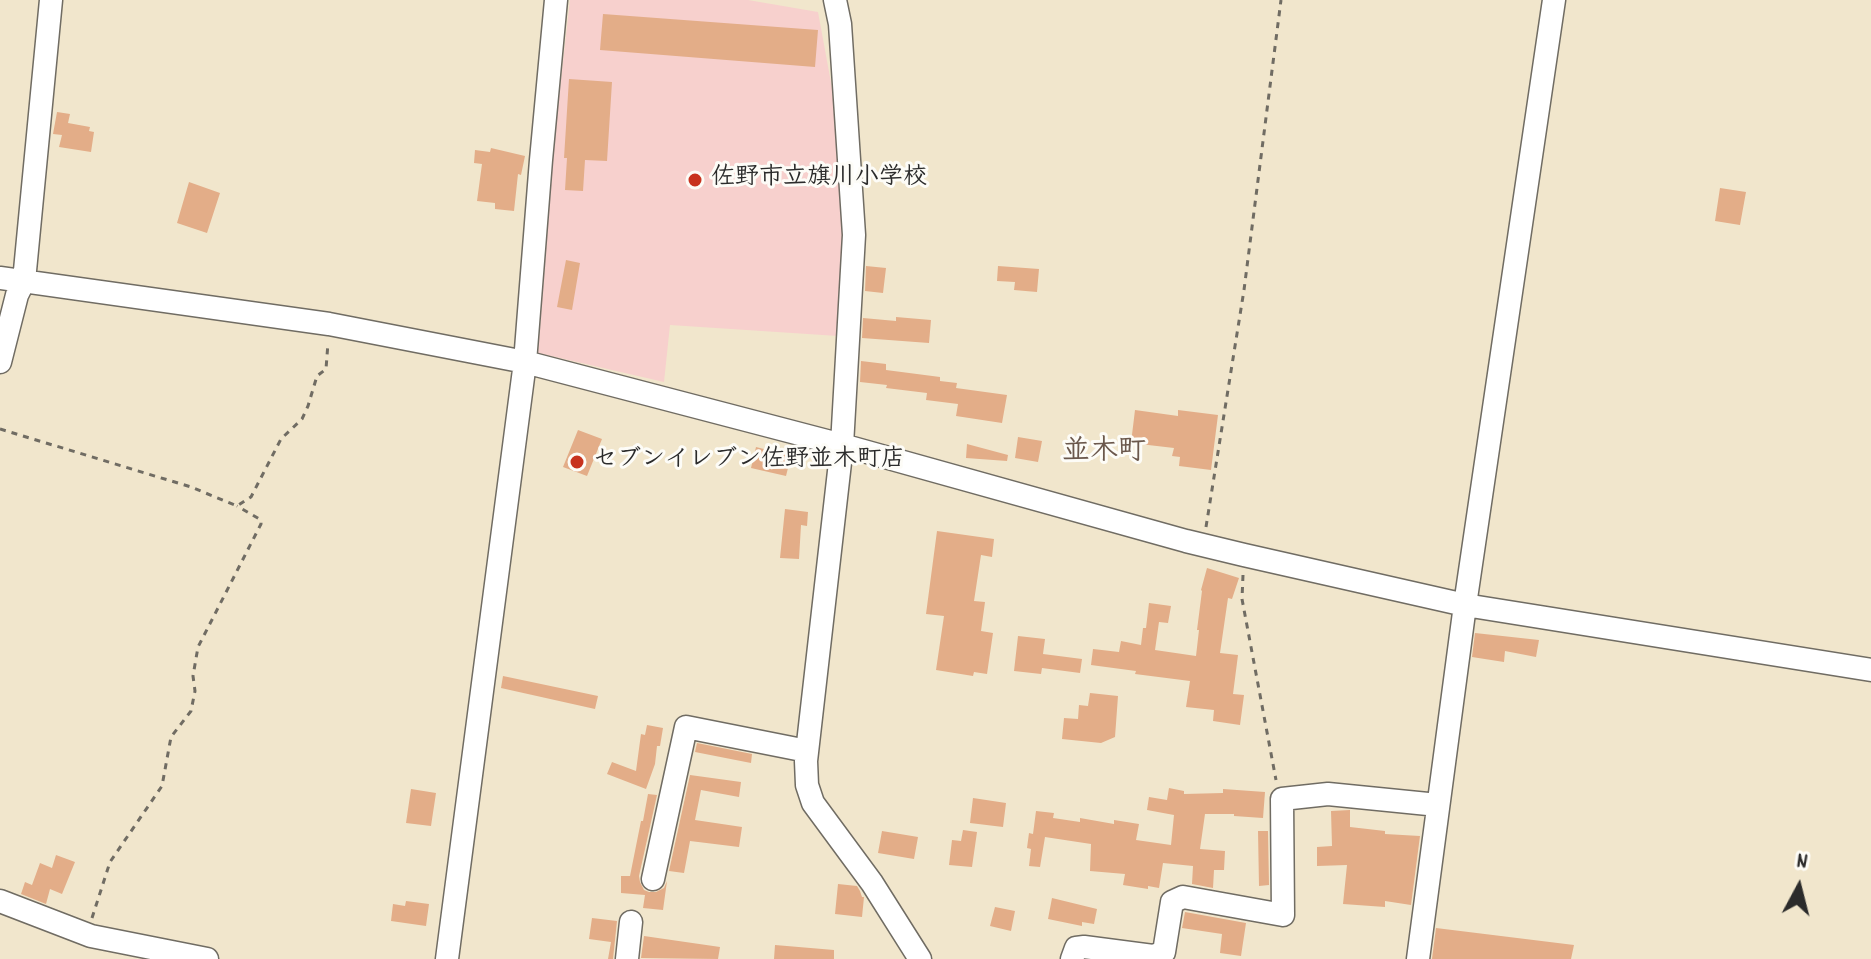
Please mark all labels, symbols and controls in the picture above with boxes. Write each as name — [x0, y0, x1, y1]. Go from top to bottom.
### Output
place label: 佐野市立旗川小学校 — [711, 166, 927, 194]
marker: 佐野市立旗川小学校 — [686, 171, 704, 189]
district label: 並木町 — [1062, 437, 1146, 471]
place label: セブンイレブン佐野並木町店 — [593, 448, 905, 476]
marker: セブンイレブン佐野並木町店 — [568, 453, 586, 471]
north arrow — [1759, 847, 1839, 927]
text: N — [1795, 847, 1809, 879]

